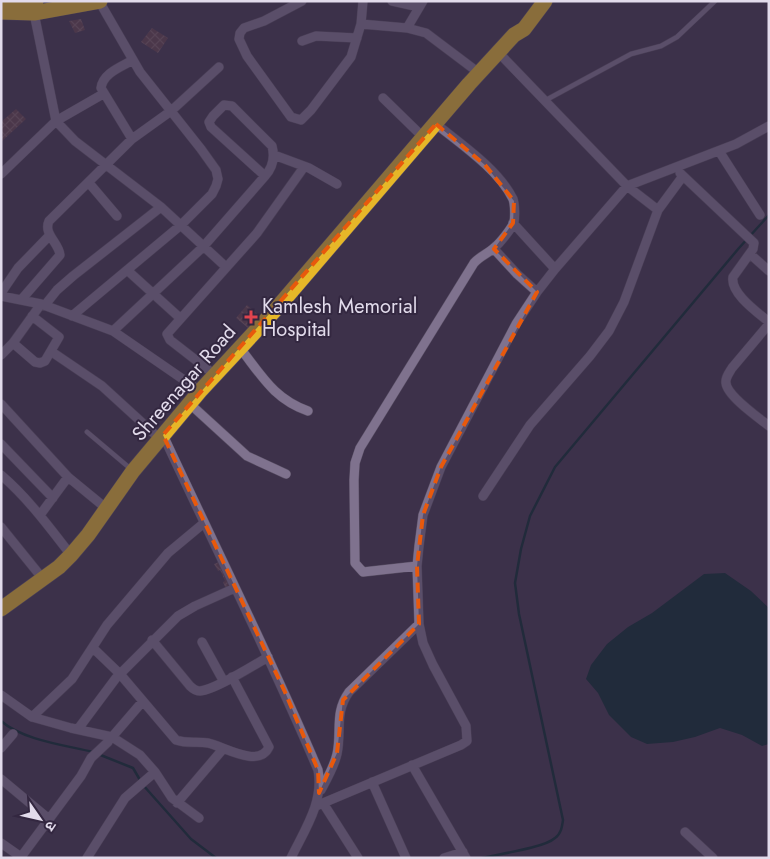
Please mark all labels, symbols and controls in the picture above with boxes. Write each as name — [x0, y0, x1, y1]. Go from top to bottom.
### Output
place label: Kamlesh Memorial Hospital — [262, 292, 417, 344]
marker: Kamlesh Memorial Hospital — [244, 310, 258, 324]
street label: Shreenagar Road — [125, 318, 243, 448]
north arrow — [15, 794, 65, 844]
text: उ — [40, 817, 61, 836]

